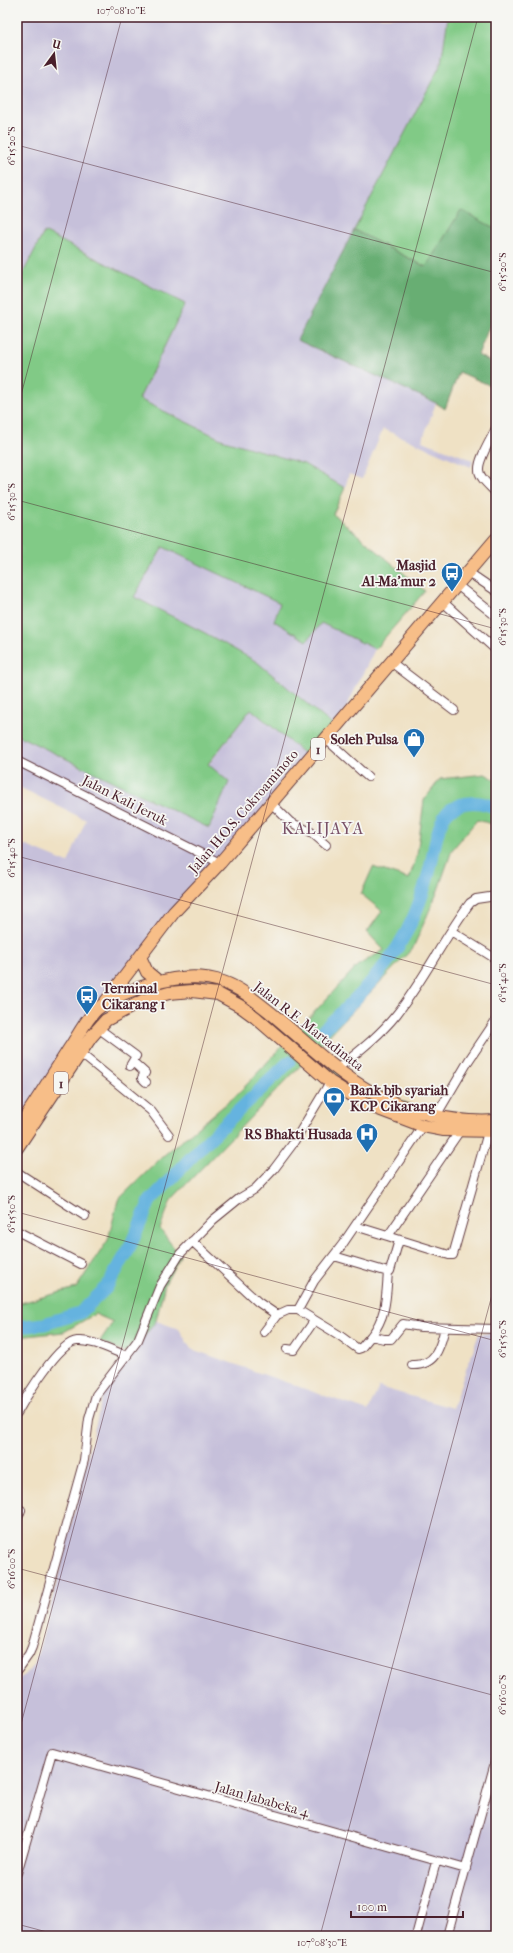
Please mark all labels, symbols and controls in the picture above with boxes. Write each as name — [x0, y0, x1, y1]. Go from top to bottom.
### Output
text: 107°08'10"E — [96, 5, 146, 17]
north arrow — [34, 34, 74, 74]
text: U — [50, 37, 63, 52]
text: 6°15'20"S — [6, 127, 18, 165]
text: 6°15'20"S — [497, 253, 509, 291]
text: 6°15'30"S — [6, 483, 18, 521]
place label: Masjid Al-Ma'mur 2 — [361, 557, 437, 590]
bus stop icon: Masjid Al-Ma'mur 2 — [439, 560, 465, 593]
text: 6°15'30"S — [497, 608, 509, 646]
shop icon: Soleh Pulsa — [401, 726, 427, 759]
place label: Soleh Pulsa — [330, 731, 399, 748]
road number: 1 — [311, 738, 325, 760]
street label: Jalan H.O.S. Cokroaminoto — [184, 746, 302, 878]
street label: Jalan Kali Jeruk — [78, 771, 171, 830]
district label: KALIJAYA — [282, 819, 364, 838]
text: 6°15'40"S — [6, 838, 18, 878]
text: 6°15'40"S — [497, 963, 509, 1003]
street label: Jalan R.E. Martadinata — [249, 978, 368, 1075]
place label: Terminal Cikarang 1 — [101, 980, 165, 1013]
bus stop icon: Terminal Cikarang 1 — [74, 983, 100, 1016]
road number: 1 — [54, 1072, 68, 1094]
place label: Bank bjb syariah KCP Cikarang — [350, 1082, 450, 1115]
bank icon: Bank bjb syariah KCP Cikarang — [321, 1085, 347, 1118]
hospital icon: RS Bhakti Husada — [354, 1121, 380, 1154]
place label: RS Bhakti Husada — [244, 1126, 353, 1143]
text: 6°15'50"S — [6, 1195, 18, 1233]
text: 6°15'50"S — [497, 1320, 509, 1358]
text: 6°16'00"S — [6, 1549, 18, 1589]
text: 6°16'00"S — [497, 1675, 509, 1715]
street label: Jalan Jababeka 4 — [212, 1778, 312, 1821]
scale bar — [351, 1893, 463, 1919]
text: 100 m — [357, 1900, 387, 1914]
text: 107°08'30"E — [297, 1937, 347, 1949]

